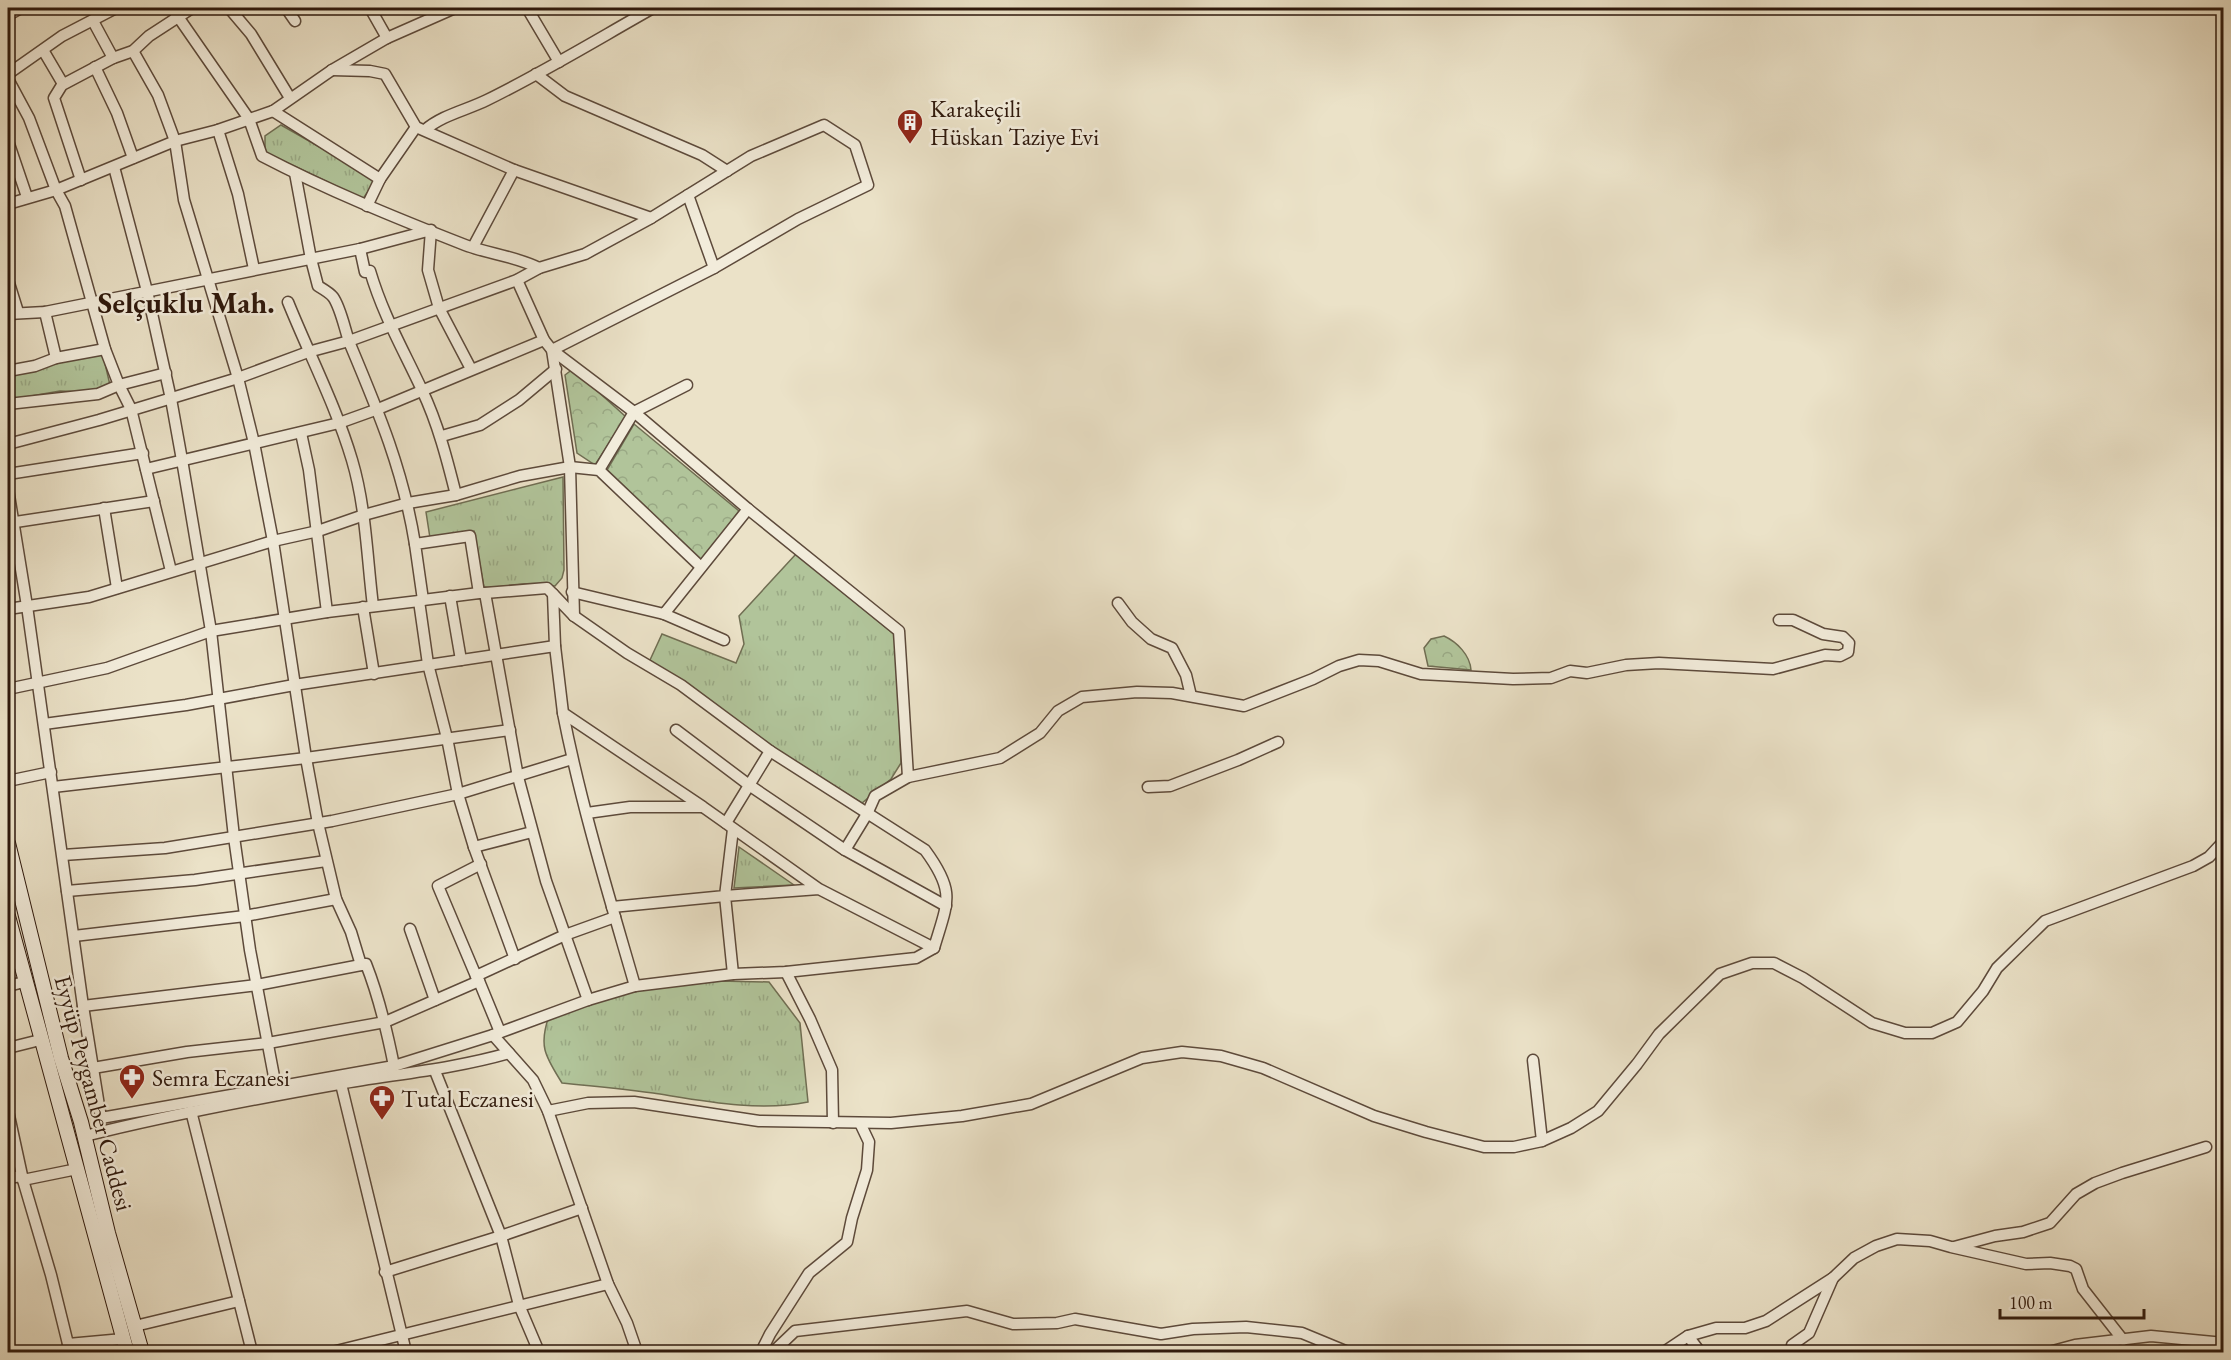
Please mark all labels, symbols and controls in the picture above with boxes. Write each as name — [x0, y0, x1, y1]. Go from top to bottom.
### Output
place label: Karakeçili Hüskan Taziye Evi — [930, 93, 1099, 152]
building icon: Karakeçili Hüskan Taziye Evi — [895, 107, 925, 145]
district label: Selçuklu Mah. — [97, 283, 275, 322]
street label: Eyyüp Peygamber Caddesi — [48, 972, 140, 1214]
pharmacy icon: Semra Eczanesi — [117, 1062, 147, 1100]
place label: Semra Eczanesi — [152, 1062, 290, 1093]
pharmacy icon: Tutal Eczanesi — [367, 1083, 397, 1121]
place label: Tutal Eczanesi — [401, 1083, 534, 1114]
scale bar — [2000, 1282, 2144, 1320]
text: 100 m — [2009, 1291, 2053, 1314]

